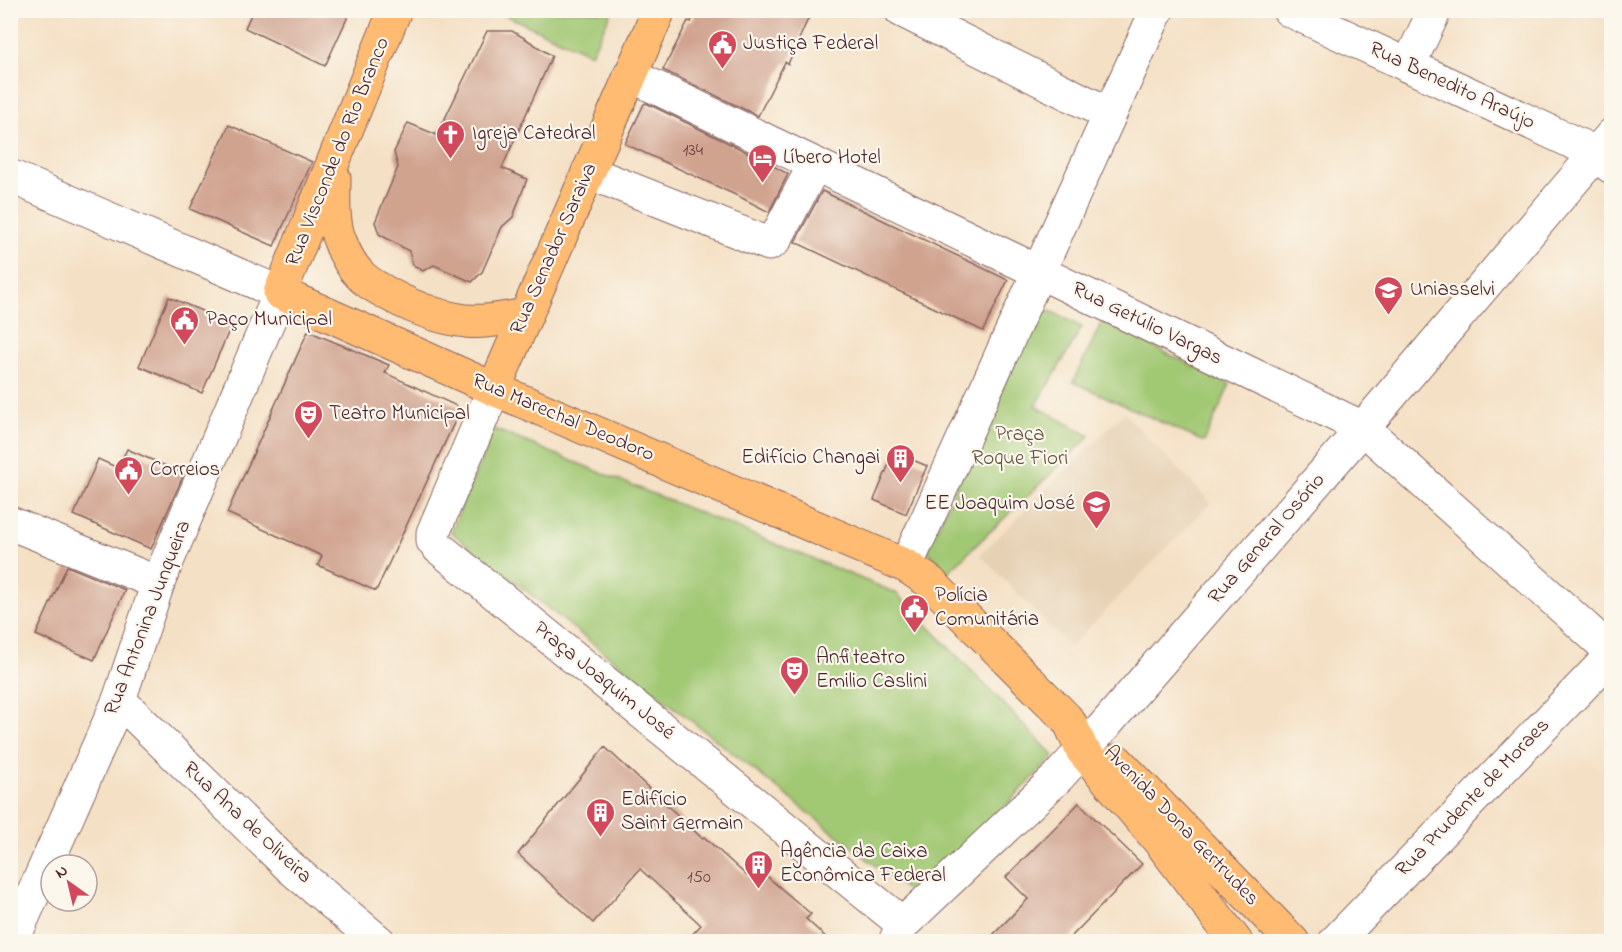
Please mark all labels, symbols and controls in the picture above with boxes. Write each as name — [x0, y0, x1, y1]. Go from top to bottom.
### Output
public building icon: Justiça Federal — [706, 28, 738, 70]
place label: Justiça Federal — [743, 29, 878, 59]
street label: Rua Visconde do Rio Branco — [278, 33, 398, 271]
street label: Rua Benedito Araújo — [1364, 34, 1540, 138]
church icon: Igreja Catedral — [435, 118, 467, 160]
place label: Igreja Catedral — [472, 119, 596, 151]
house number: 134 — [683, 138, 704, 164]
hotel icon: Líbero Hotel — [746, 142, 778, 184]
place label: Líbero Hotel — [783, 143, 881, 173]
street label: Rua Senador Saraiva — [503, 158, 605, 340]
street label: Rua Getúlio Vargas — [1066, 274, 1227, 375]
school or university icon: Uniasselvi — [1373, 274, 1405, 316]
place label: Uniasselvi — [1410, 275, 1495, 305]
public building icon: Paço Municipal — [169, 304, 201, 346]
place label: Paço Municipal — [206, 305, 332, 335]
street label: Rua Marechal Deodoro — [467, 366, 659, 470]
theatre icon: Teatro Municipal — [292, 398, 324, 440]
place label: Teatro Municipal — [329, 399, 470, 429]
park label: Praça Roque Fiori — [972, 420, 1068, 474]
building icon: Edifício Changai — [885, 442, 917, 484]
place label: Edifício Changai — [741, 443, 880, 475]
public building icon: Correios — [113, 454, 145, 496]
place label: Correios — [150, 455, 220, 485]
street label: Rua General Osório — [1201, 467, 1333, 611]
school or university icon: EE Joaquim José — [1080, 488, 1112, 530]
place label: EE Joaquim José — [925, 489, 1076, 519]
street label: Rua Antonina Junqueira — [97, 516, 199, 720]
place label: Polícia Comunitária — [935, 581, 1039, 635]
public building icon: Polícia Comunitária — [898, 592, 930, 634]
street label: Praça Joaquim José — [527, 614, 682, 748]
place label: Anfiteatro Emilio Caslini — [816, 643, 927, 697]
theatre icon: Anfiteatro Emilio Caslini — [779, 654, 811, 696]
street label: Rua Prudente de Moraes — [1389, 712, 1557, 884]
street label: Avenida Dona Gertrudes — [1096, 739, 1266, 913]
street label: Rua Ana de Oliveira — [176, 755, 318, 891]
place label: Edifício Saint Germain — [621, 785, 743, 839]
building icon: Edifício Saint Germain — [584, 796, 616, 838]
place label: Agência da Caixa Econômica Federal — [780, 837, 946, 891]
building icon: Agência da Caixa Econômica Federal — [743, 848, 775, 890]
north arrow — [39, 853, 99, 913]
text: N — [51, 859, 73, 885]
house number: 150 — [687, 865, 711, 891]

